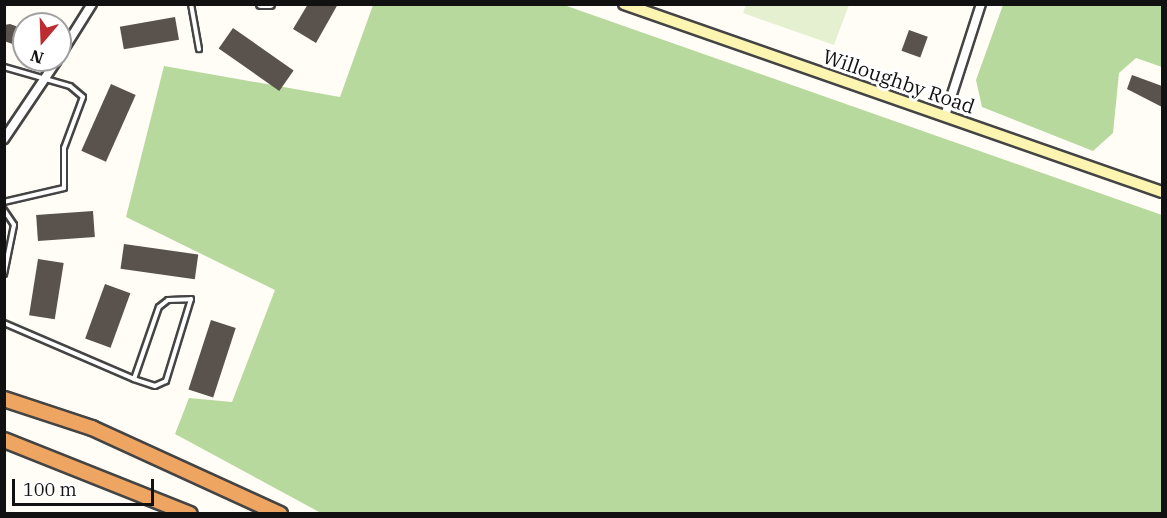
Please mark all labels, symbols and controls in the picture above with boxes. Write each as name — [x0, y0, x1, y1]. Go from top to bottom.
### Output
north arrow — [12, 12, 72, 72]
street label: Willoughby Road — [820, 44, 978, 118]
text: N — [28, 46, 46, 69]
scale bar — [15, 467, 158, 505]
text: 100 m — [23, 478, 77, 501]

